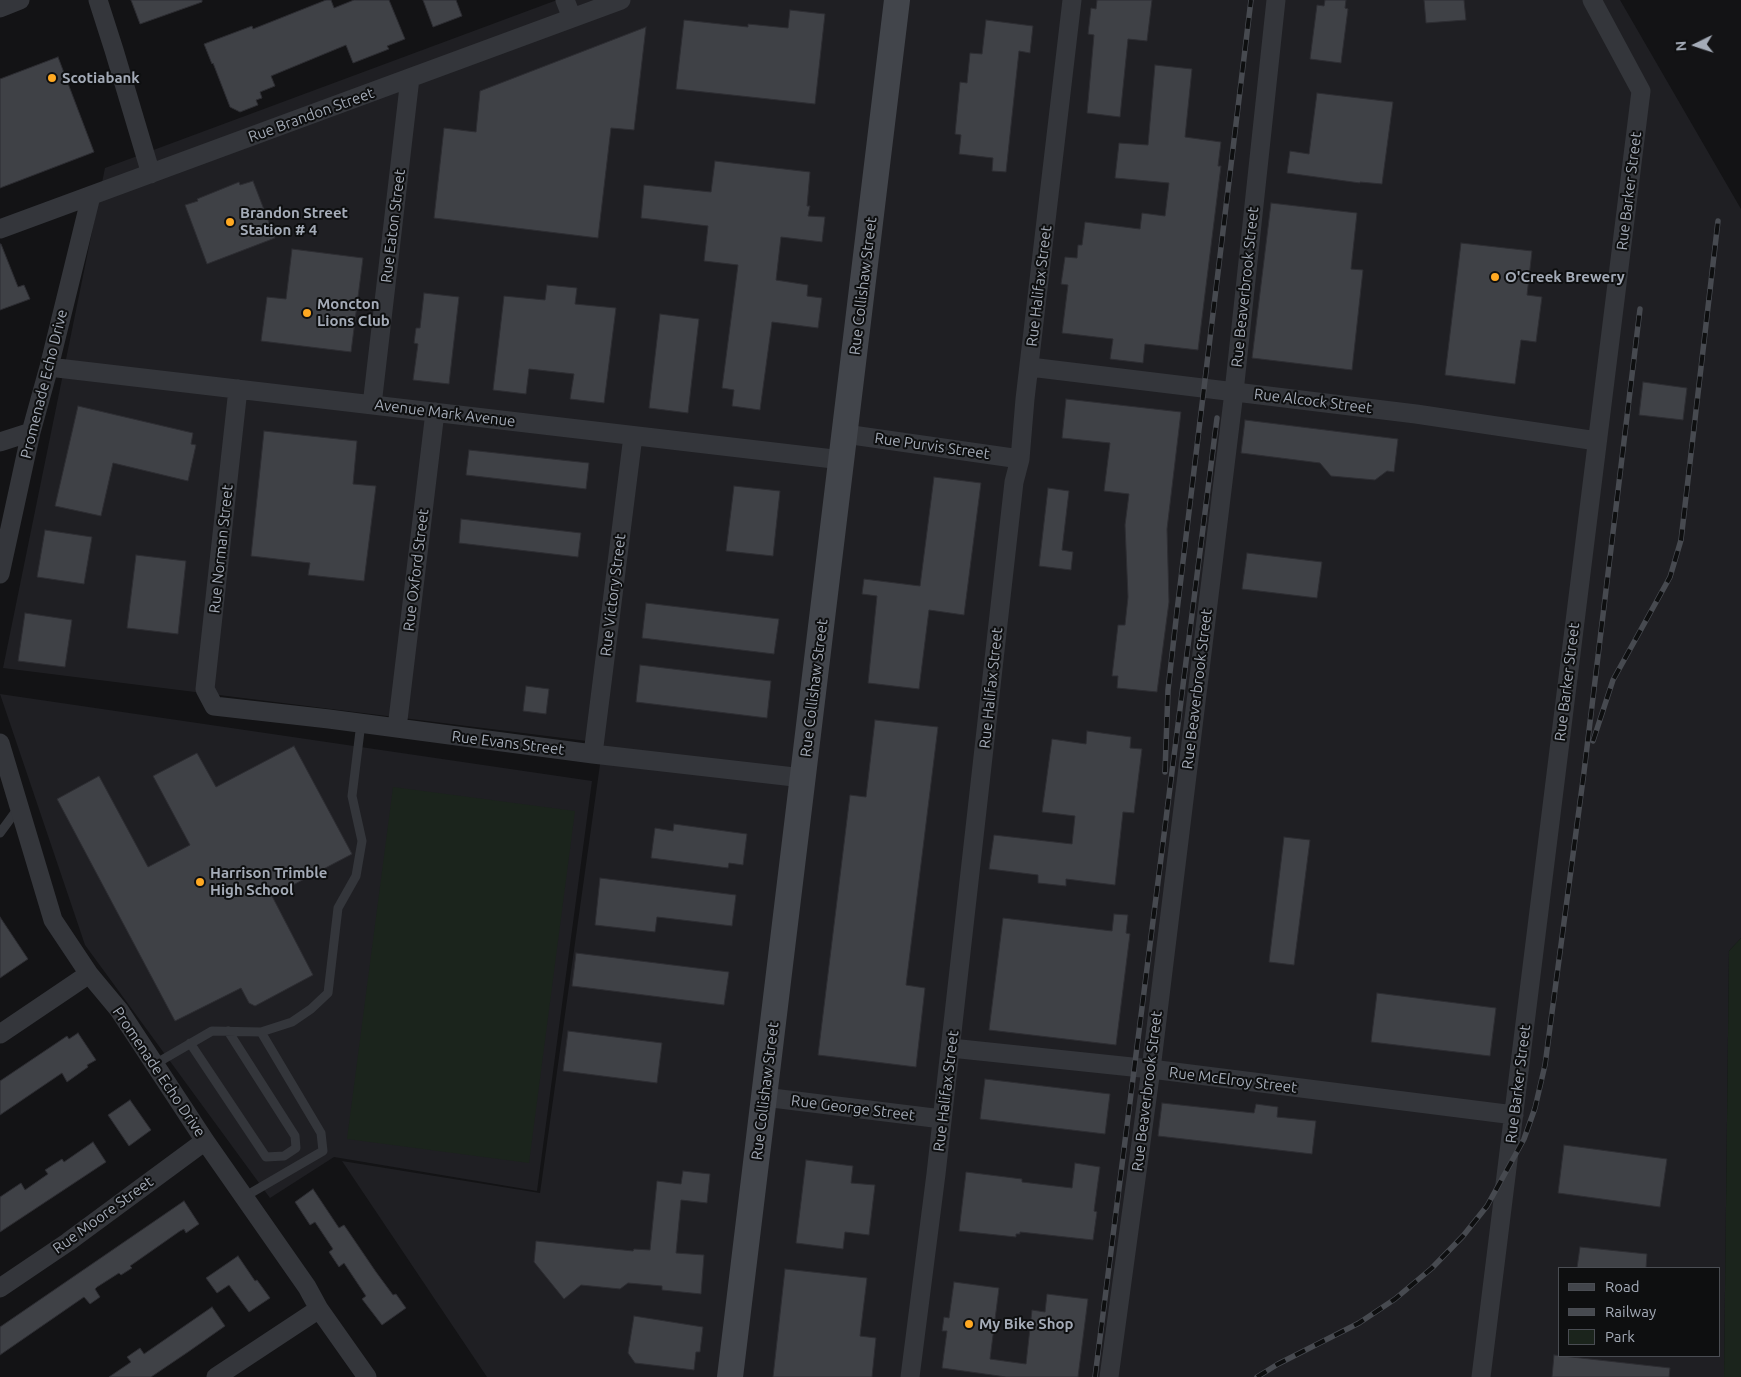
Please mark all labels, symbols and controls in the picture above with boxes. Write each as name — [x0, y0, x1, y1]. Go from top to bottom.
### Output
north arrow — [1671, 20, 1721, 70]
text: N — [1673, 40, 1689, 52]
place label: Scotiabank — [62, 69, 140, 87]
marker: Scotiabank — [46, 72, 58, 84]
street label: Rue Brandon Street — [246, 84, 376, 146]
street label: Rue Barker Street — [1613, 131, 1645, 251]
street label: Rue Eaton Street — [377, 168, 409, 284]
place label: Brandon Street Station # 4 — [240, 204, 348, 239]
street label: Rue Beaverbrook Street — [1228, 206, 1262, 368]
marker: Brandon Street Station # 4 — [224, 216, 236, 228]
street label: Rue Collishaw Street — [846, 216, 880, 356]
street label: Rue Halifax Street — [1023, 225, 1055, 347]
place label: O'Creek Brewery — [1505, 268, 1625, 286]
marker: O'Creek Brewery — [1489, 271, 1501, 283]
place label: Moncton Lions Club — [317, 295, 390, 330]
marker: Moncton Lions Club — [301, 307, 313, 319]
street label: Promenade Echo Drive — [17, 308, 71, 460]
street label: Rue Alcock Street — [1253, 385, 1373, 417]
street label: Avenue Mark Avenue — [373, 395, 517, 431]
street label: Rue Purvis Street — [873, 429, 991, 463]
street label: Rue Norman Street — [205, 484, 237, 614]
street label: Rue Oxford Street — [400, 508, 432, 632]
street label: Rue Victory Street — [597, 533, 629, 657]
street label: Rue Beaverbrook Street — [1178, 608, 1216, 770]
street label: Rue Collishaw Street — [797, 618, 831, 758]
street label: Rue Barker Street — [1551, 622, 1583, 742]
street label: Rue Halifax Street — [976, 627, 1006, 749]
street label: Rue Evans Street — [451, 727, 565, 759]
place label: Harrison Trimble High School — [210, 864, 327, 899]
marker: Harrison Trimble High School — [194, 876, 206, 888]
street label: Promenade Echo Drive — [109, 1004, 209, 1140]
street label: Rue Beaverbrook Street — [1128, 1010, 1166, 1172]
street label: Rue Collishaw Street — [748, 1021, 782, 1161]
street label: Rue Barker Street — [1502, 1024, 1534, 1144]
street label: Rue Halifax Street — [930, 1030, 962, 1152]
street label: Rue McElroy Street — [1168, 1063, 1298, 1097]
street label: Rue George Street — [790, 1091, 916, 1125]
street label: Rue Moore Street — [49, 1173, 157, 1257]
legend — [1558, 1267, 1721, 1357]
text: Road — [1605, 1278, 1640, 1295]
text: Railway — [1605, 1303, 1656, 1320]
place label: My Bike Shop — [979, 1315, 1073, 1333]
marker: My Bike Shop — [963, 1318, 975, 1330]
text: Park — [1605, 1328, 1635, 1345]

